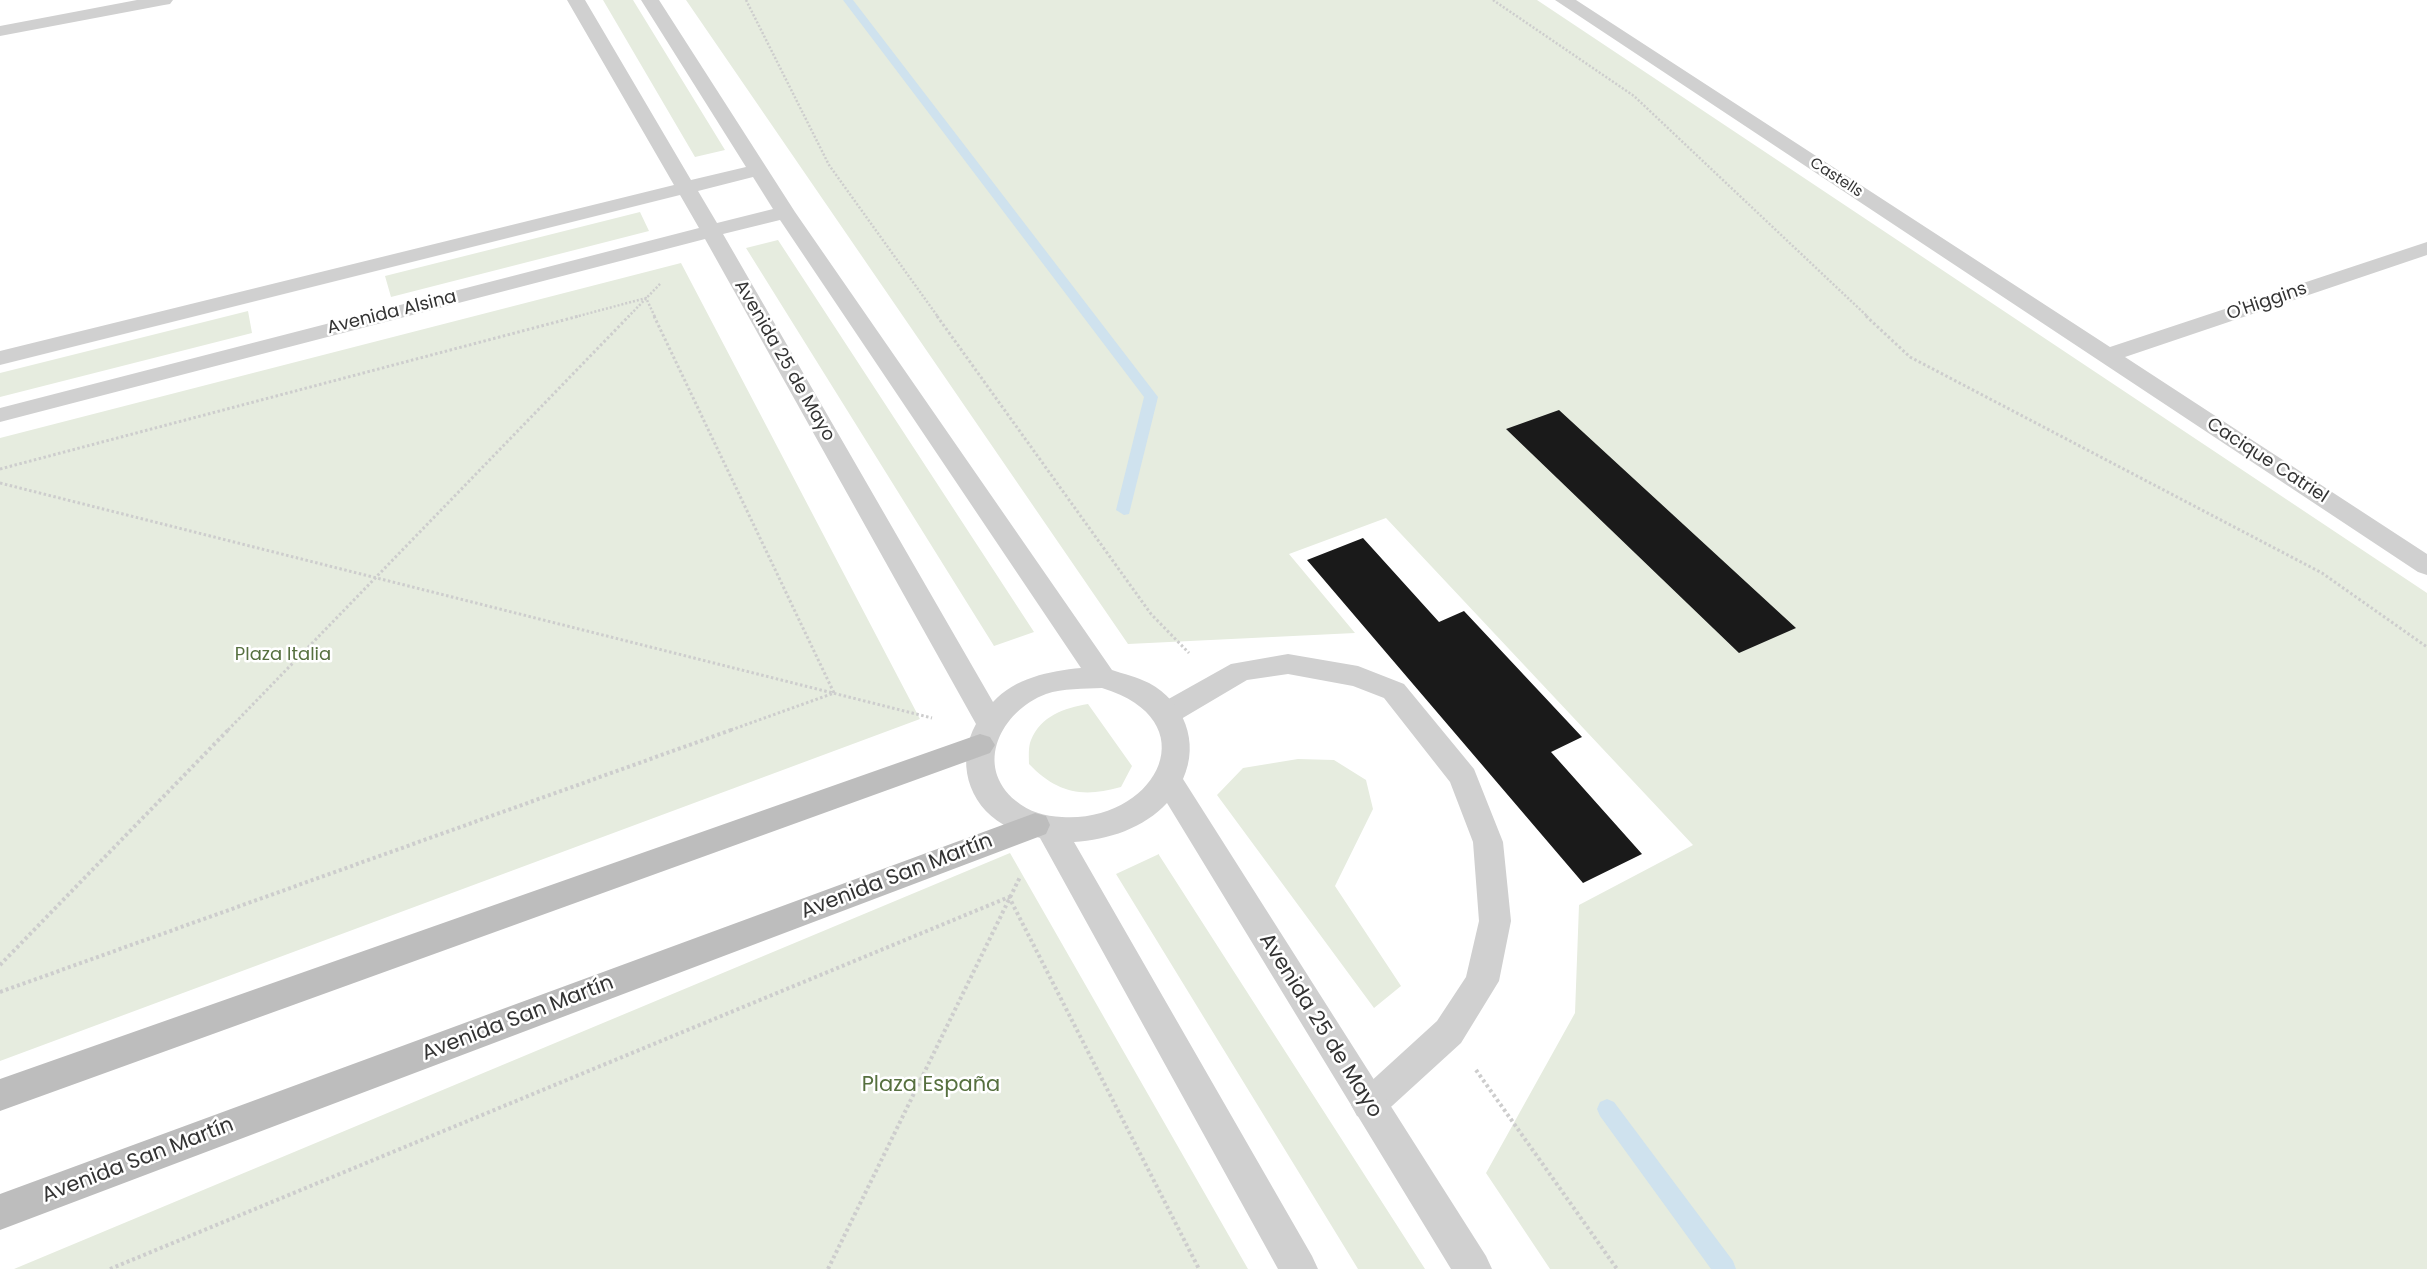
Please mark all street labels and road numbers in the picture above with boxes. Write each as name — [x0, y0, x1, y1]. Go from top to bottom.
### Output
street label: Castells — [1806, 154, 1866, 202]
street label: Avenida 25 de Mayo — [729, 277, 839, 445]
street label: O'Higgins — [2224, 278, 2310, 326]
street label: Avenida Alsina — [325, 286, 459, 340]
street label: Cacique Catriel — [2202, 414, 2332, 508]
street label: Avenida San Martín — [797, 829, 997, 925]
street label: Avenida 25 de Mayo — [1253, 929, 1387, 1123]
street label: Avenida San Martín — [418, 971, 618, 1067]
street label: Avenida San Martín — [38, 1113, 238, 1209]

